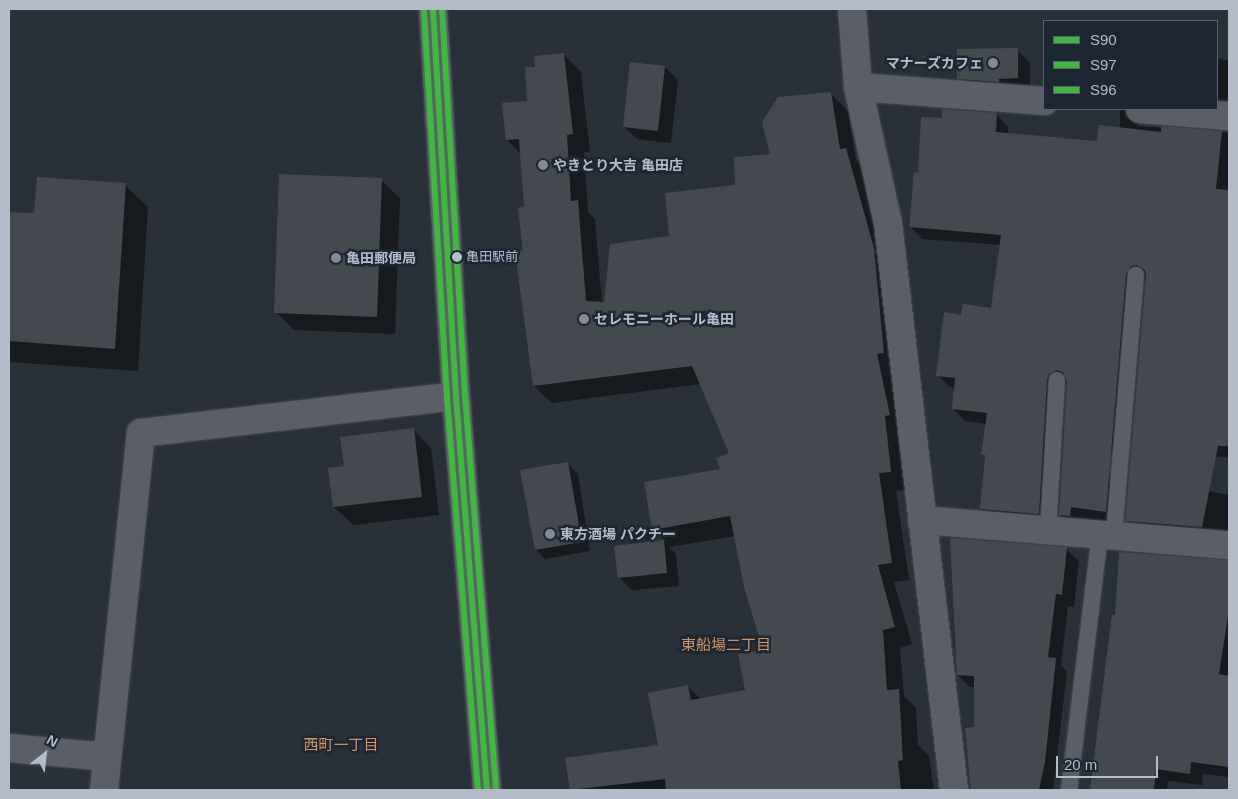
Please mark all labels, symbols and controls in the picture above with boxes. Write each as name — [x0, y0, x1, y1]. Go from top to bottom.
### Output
legend — [1043, 20, 1218, 110]
text: S90 — [1090, 31, 1117, 48]
place label: マナーズカフェ — [885, 55, 983, 71]
text: S97 — [1090, 56, 1117, 73]
marker: マナーズカフェ — [987, 57, 999, 69]
text: S96 — [1090, 81, 1117, 98]
place label: やきとり大吉 亀田店 — [553, 157, 683, 173]
marker: やきとり大吉 亀田店 — [537, 159, 549, 171]
place label: 亀田駅前 — [466, 249, 518, 265]
place label: 亀田郵便局 — [346, 250, 416, 266]
marker: 亀田郵便局 — [330, 252, 342, 264]
marker: 亀田駅前 — [452, 252, 462, 262]
place label: セレモニーホール亀田 — [594, 311, 734, 327]
marker: セレモニーホール亀田 — [578, 313, 590, 325]
place label: 東方酒場 パクチー — [560, 526, 676, 542]
marker: 東方酒場 パクチー — [544, 528, 556, 540]
district label: 東船場二丁目 — [681, 636, 771, 654]
north arrow — [20, 729, 70, 779]
text: N — [44, 731, 61, 750]
district label: 西町一丁目 — [304, 736, 378, 754]
scale bar — [1058, 746, 1160, 778]
text: 20 m — [1064, 756, 1097, 773]

